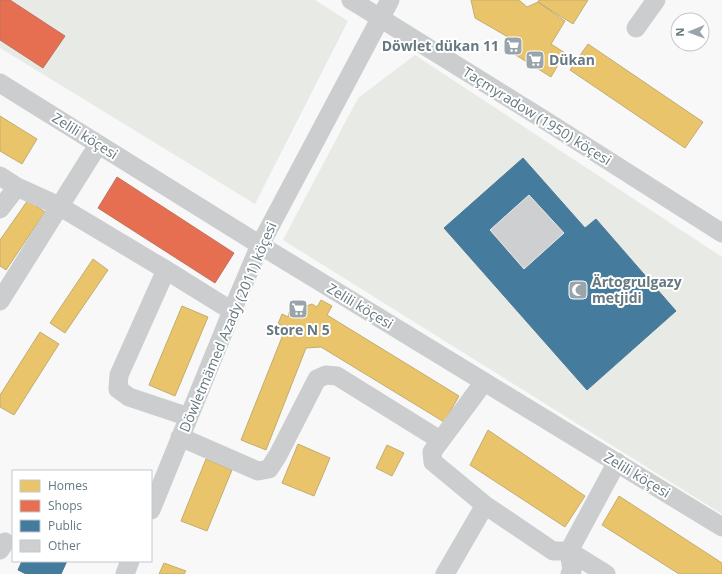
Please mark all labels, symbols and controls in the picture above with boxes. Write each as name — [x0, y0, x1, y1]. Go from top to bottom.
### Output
north arrow — [670, 12, 710, 52]
text: N — [672, 28, 687, 37]
supermarket icon: Döwlet dükan 11 — [502, 35, 524, 57]
place label: Döwlet dükan 11 — [382, 36, 499, 55]
supermarket icon: Dükan — [524, 49, 546, 71]
place label: Dükan — [549, 50, 595, 69]
street label: Taçmyradow (1950) köçesi — [459, 62, 615, 169]
street label: Zelili köçesi — [49, 108, 122, 163]
street label: Döwletmämed Azady (2011) köçesi — [175, 219, 281, 435]
place label: Ärtogrulgazy metjidi — [592, 272, 682, 307]
street label: Zelili köçesi — [324, 278, 397, 333]
mosque icon: Ärtogrulgazy metjidi — [567, 279, 589, 301]
supermarket icon: Store N 5 — [287, 298, 309, 320]
place label: Store N 5 — [266, 320, 330, 339]
street label: Zelili köçesi — [601, 447, 674, 502]
legend — [12, 470, 152, 562]
text: Homes — [48, 477, 88, 494]
text: Shops — [48, 497, 83, 514]
text: Public — [48, 517, 82, 534]
text: Other — [48, 537, 81, 554]

